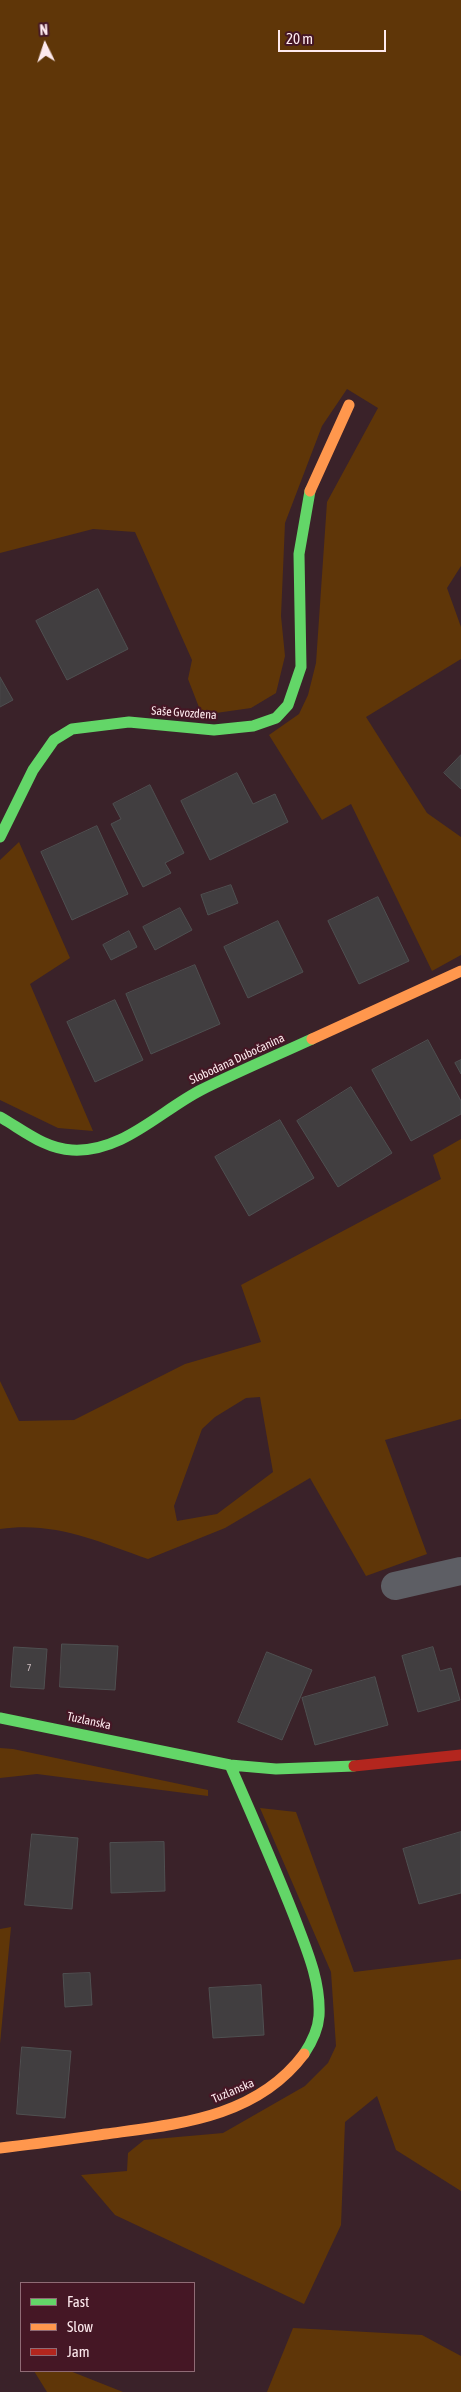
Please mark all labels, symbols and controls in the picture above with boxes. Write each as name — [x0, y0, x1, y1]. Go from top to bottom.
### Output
north arrow — [20, 20, 70, 70]
scale bar — [281, 20, 388, 52]
text: N — [39, 22, 49, 38]
text: 20 m — [286, 30, 313, 47]
street label: Saše Gvozdena — [151, 704, 217, 722]
street label: Slobodana Dubočanina — [187, 1031, 287, 1087]
house number: 7 — [27, 1662, 31, 1674]
street label: Tuzlanska — [66, 1709, 112, 1733]
street label: Tuzlanska — [210, 2076, 256, 2106]
legend — [20, 2282, 195, 2372]
text: Fast — [67, 2293, 89, 2310]
text: Slow — [67, 2318, 93, 2335]
text: Jam — [67, 2343, 90, 2360]

